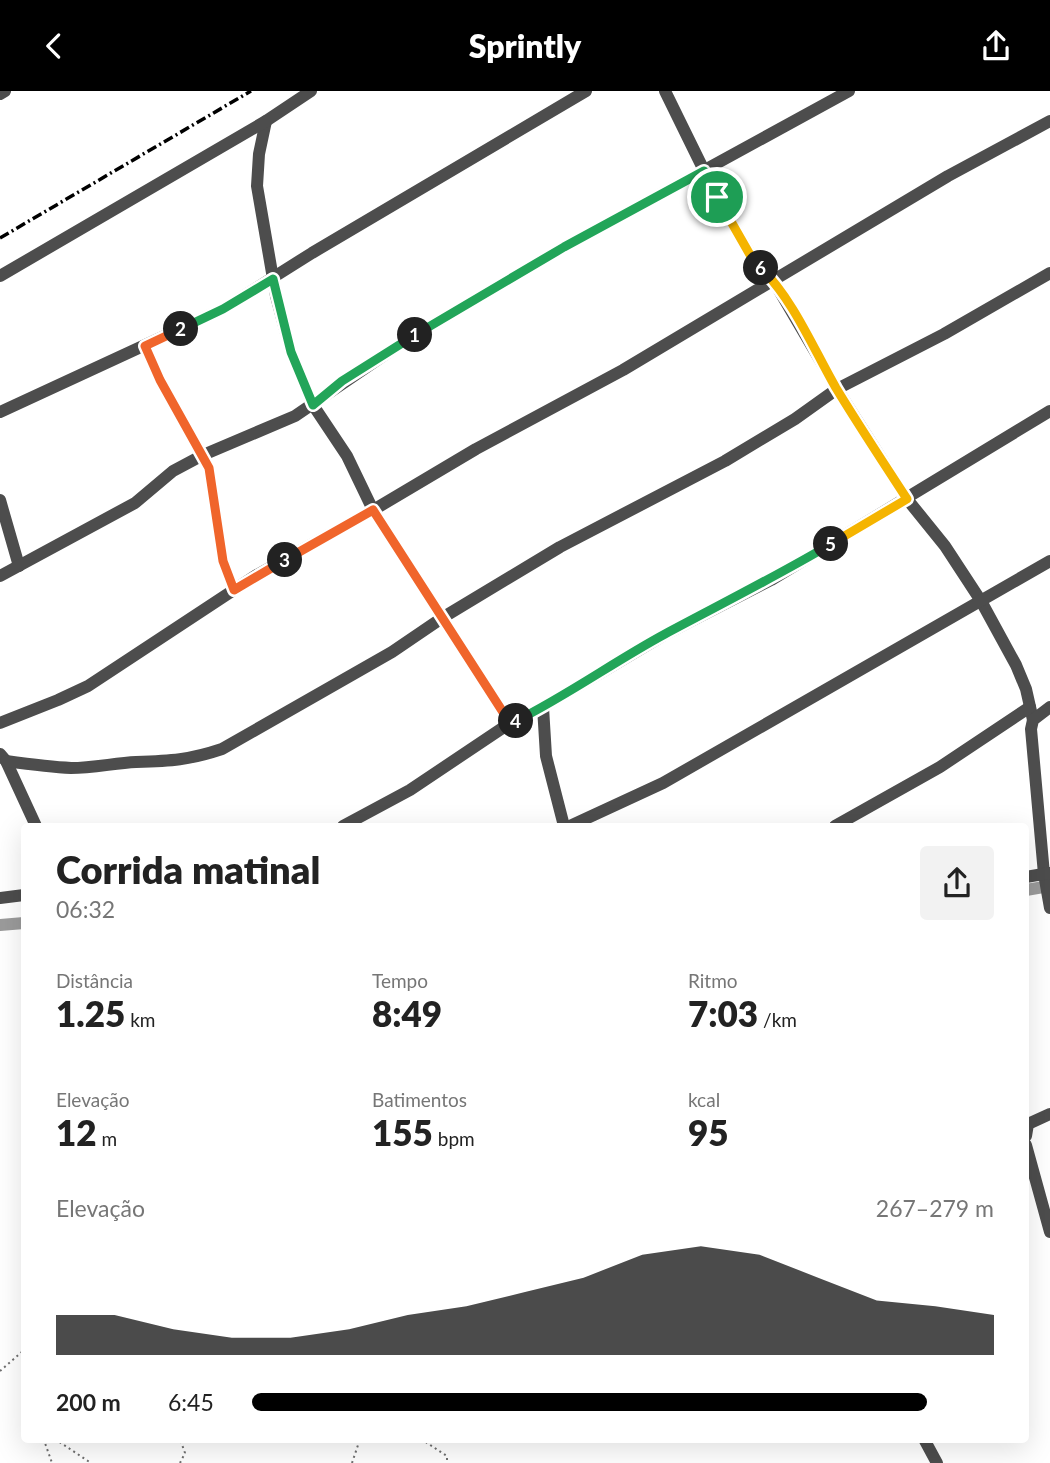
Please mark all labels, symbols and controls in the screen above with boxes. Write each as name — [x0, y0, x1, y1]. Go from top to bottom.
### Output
text: Sprintly — [469, 26, 581, 65]
icon: back — [35, 27, 73, 65]
icon: share — [977, 27, 1015, 65]
pin — [687, 167, 747, 227]
icon: arrive — [698, 178, 736, 216]
pin: 6 — [744, 251, 778, 285]
text: 6 — [755, 256, 766, 279]
pin: 2 — [164, 311, 198, 347]
text: 2 — [175, 317, 186, 340]
pin: 1 — [398, 317, 432, 353]
text: 1 — [409, 323, 420, 346]
pin: 5 — [814, 526, 848, 561]
text: 5 — [825, 532, 836, 555]
pin: 3 — [268, 543, 302, 577]
text: 3 — [279, 548, 290, 571]
pin: 4 — [498, 703, 534, 739]
text: 4 — [510, 709, 521, 732]
text: Corrida matinal — [56, 846, 320, 892]
button: share — [920, 846, 994, 920]
text: 06:32 — [56, 895, 115, 923]
text: Distância — [56, 969, 133, 992]
text: Tempo — [372, 969, 428, 992]
text: Ritmo — [688, 969, 738, 992]
text: 1.25 — [56, 992, 125, 1034]
text: 8:49 — [372, 992, 442, 1034]
text: 7:03 — [688, 992, 758, 1034]
text: km — [125, 1008, 155, 1031]
text: /km — [758, 1008, 797, 1031]
text: Elevação — [56, 1088, 130, 1111]
text: Batimentos — [372, 1088, 467, 1111]
text: kcal — [688, 1088, 720, 1111]
text: 12 — [56, 1111, 97, 1153]
text: 155 — [372, 1111, 433, 1153]
text: 95 — [688, 1111, 729, 1153]
text: m — [97, 1127, 117, 1150]
text: bpm — [433, 1127, 475, 1150]
text: Elevação — [56, 1194, 145, 1222]
text: 267–279 m — [876, 1194, 994, 1222]
text: 200 m — [56, 1388, 121, 1416]
text: 6:45 — [168, 1388, 214, 1416]

